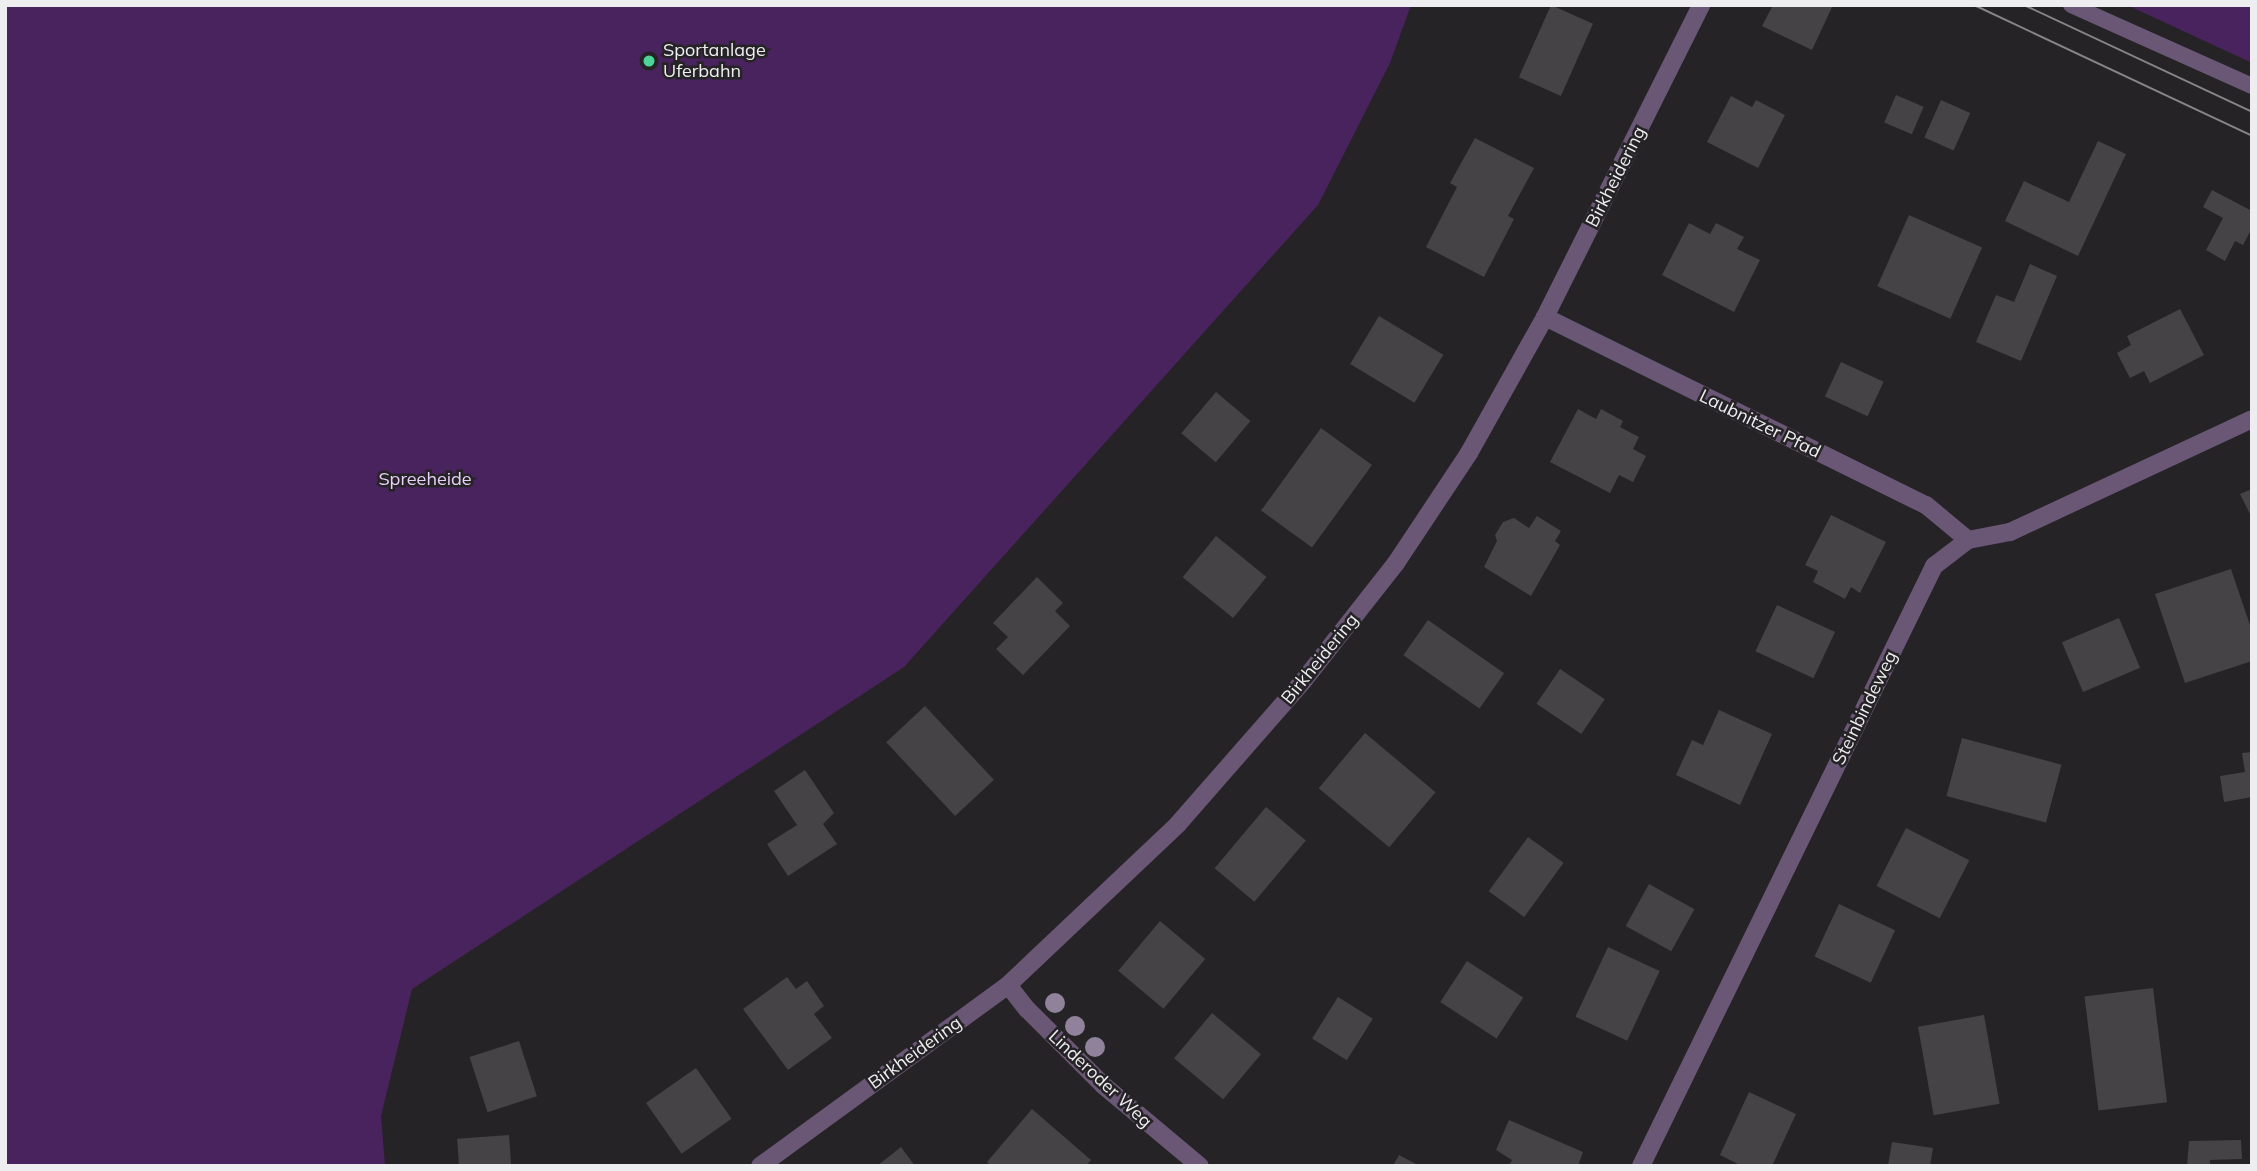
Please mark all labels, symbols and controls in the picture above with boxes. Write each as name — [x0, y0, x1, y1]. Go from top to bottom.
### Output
place label: Sportanlage Uferbahn — [663, 40, 766, 82]
marker: Sportanlage Uferbahn — [641, 53, 657, 69]
street label: Birkheidering — [1581, 123, 1651, 231]
street label: Laubnitzer Pfad — [1696, 385, 1824, 463]
park label: Spreeheide — [378, 468, 472, 490]
street label: Birkheidering — [1277, 610, 1363, 708]
street label: Steinbindeweg — [1828, 647, 1902, 769]
street label: Birkheidering — [864, 1012, 966, 1094]
street label: Linderoder Weg — [1044, 1026, 1156, 1132]

